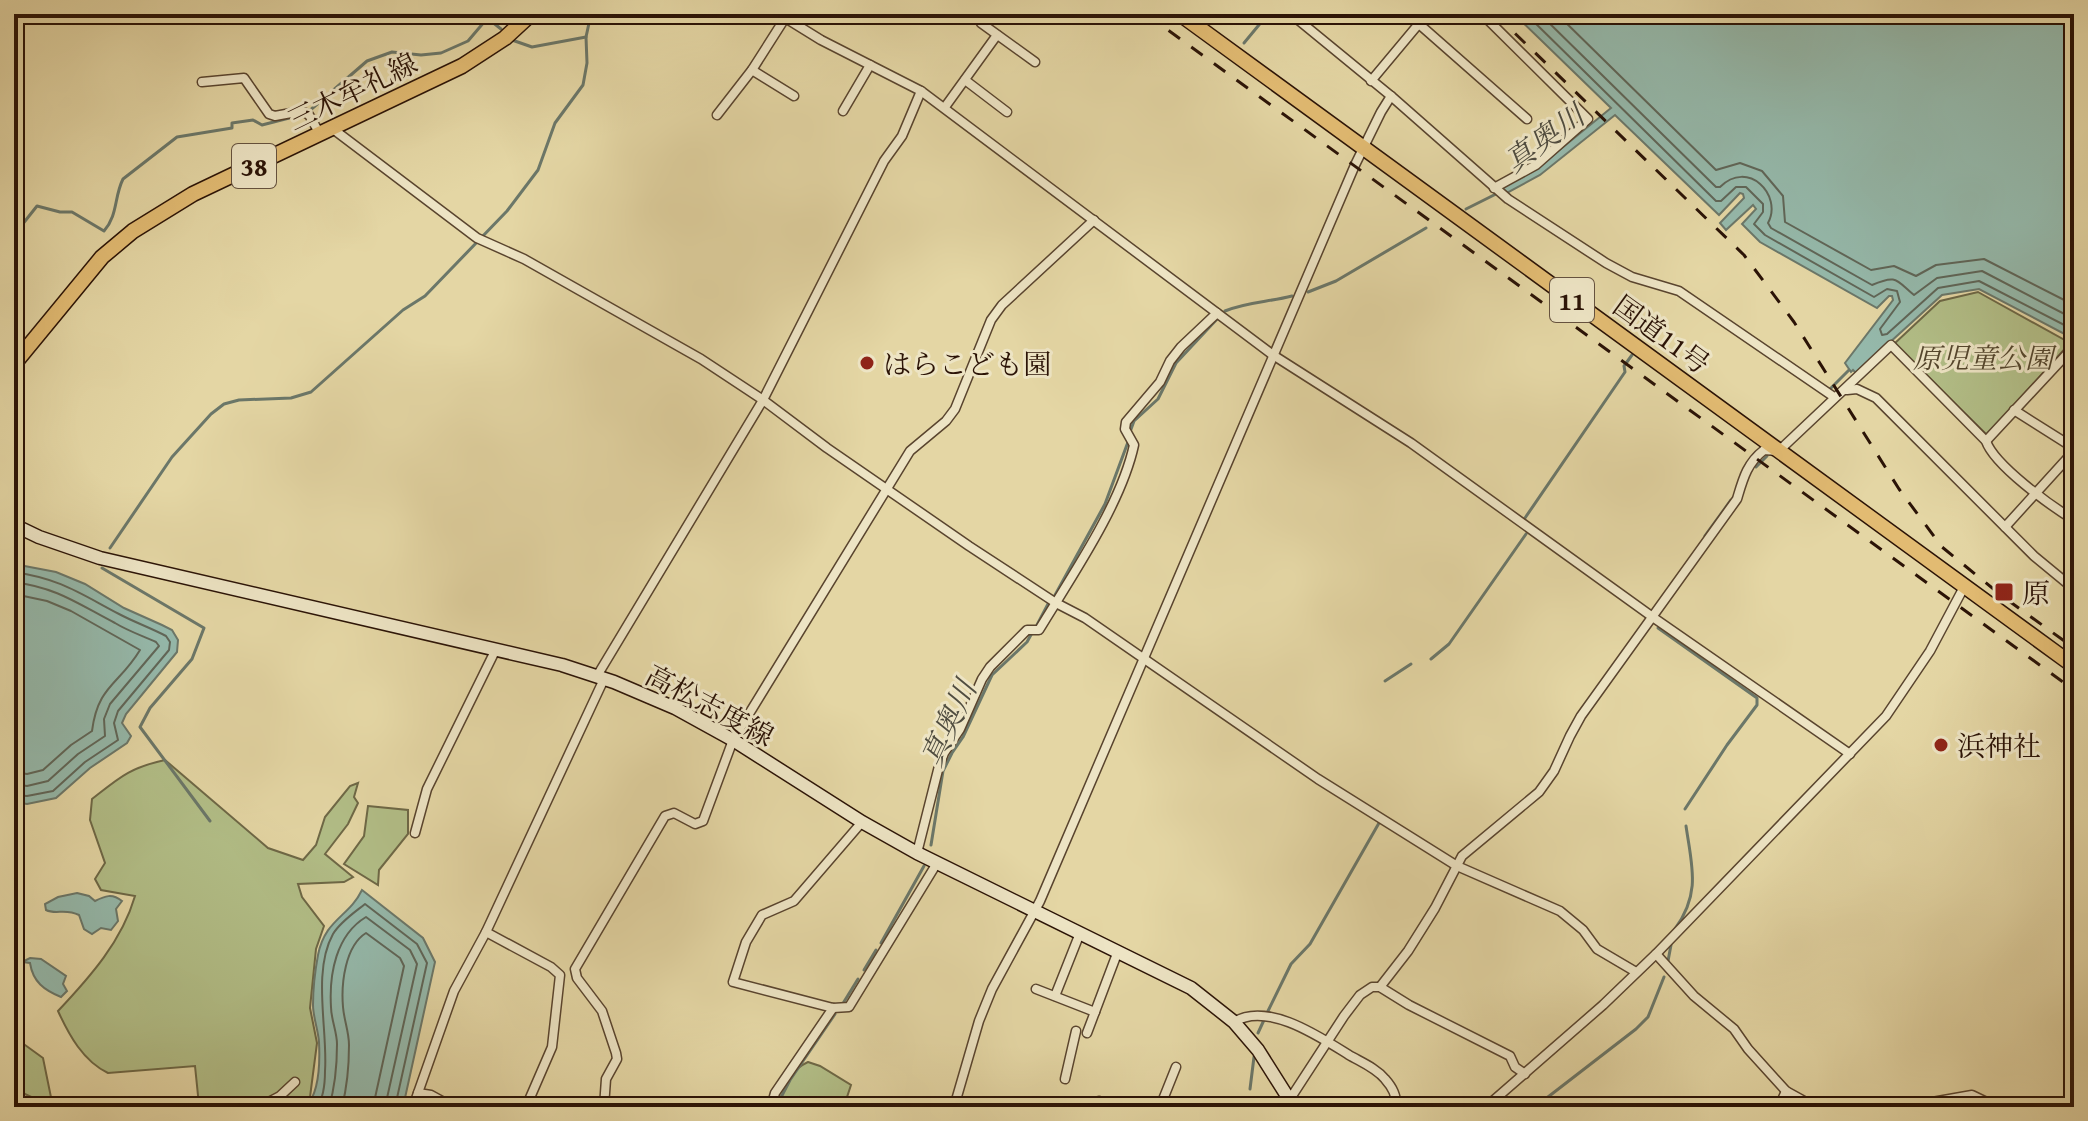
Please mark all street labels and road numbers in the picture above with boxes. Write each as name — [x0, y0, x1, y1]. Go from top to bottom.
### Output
street label: 三木牟礼線 — [280, 42, 424, 140]
road number: 38 — [232, 144, 276, 188]
road number: 11 — [1550, 278, 1594, 322]
street label: 国道11号 — [1605, 285, 1719, 383]
street label: 高松志度線 — [639, 654, 781, 756]

